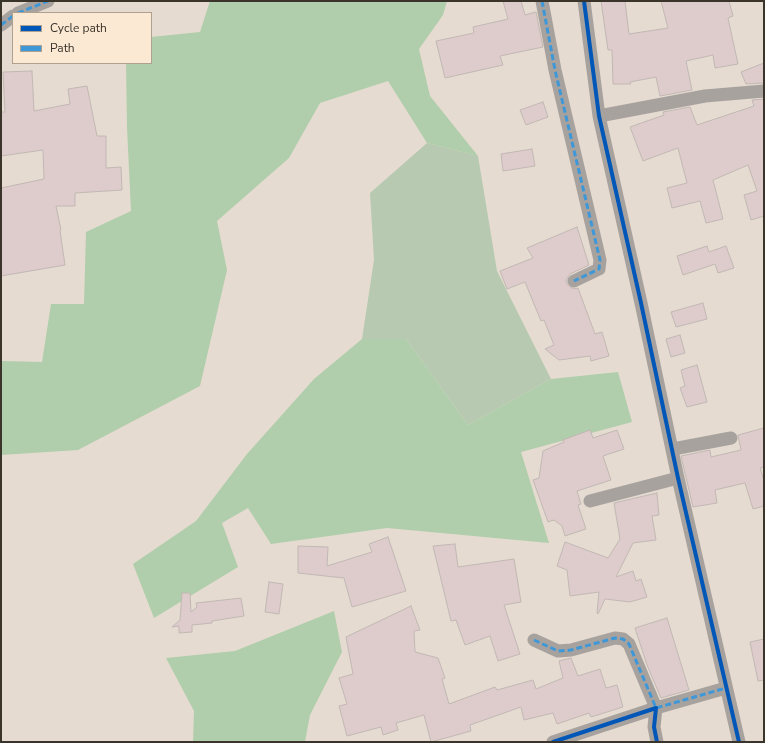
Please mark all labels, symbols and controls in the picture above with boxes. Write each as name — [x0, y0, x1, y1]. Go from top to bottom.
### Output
legend — [12, 12, 152, 64]
text: Cycle path — [50, 20, 107, 36]
text: Path — [50, 40, 75, 56]

